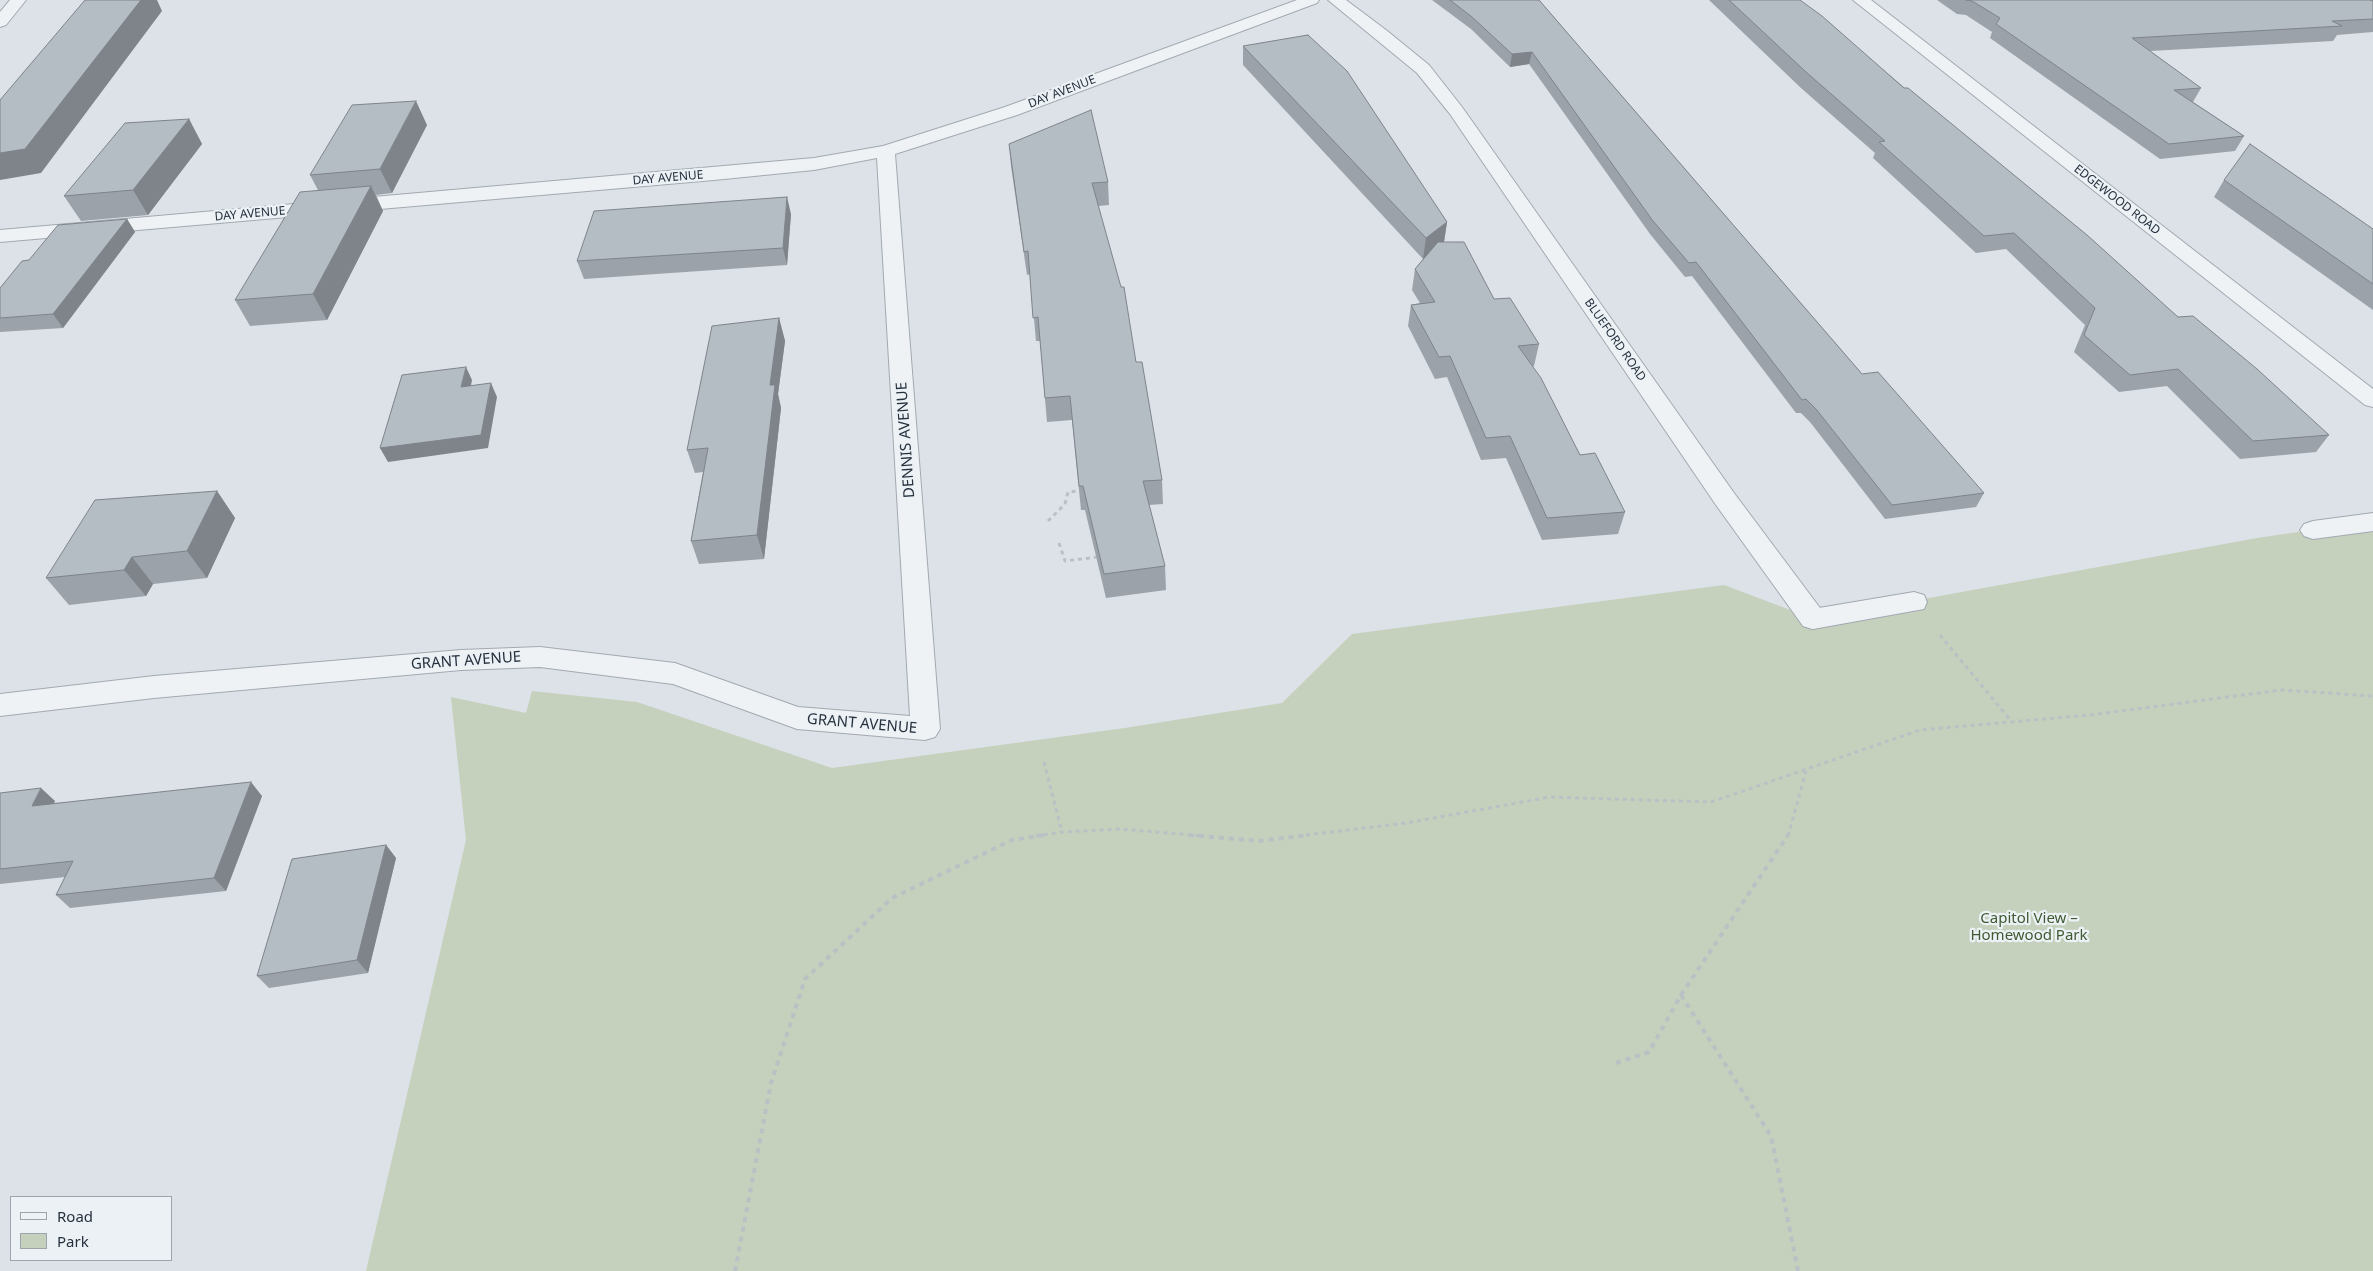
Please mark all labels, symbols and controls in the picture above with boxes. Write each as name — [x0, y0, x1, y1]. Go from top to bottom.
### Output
street label: DAY AVENUE — [1026, 73, 1098, 111]
street label: EDGEWOOD ROAD — [2071, 162, 2163, 238]
street label: DAY AVENUE — [632, 168, 704, 188]
street label: DAY AVENUE — [214, 204, 286, 224]
street label: BLUEFORD ROAD — [1581, 296, 1649, 384]
street label: DENNIS AVENUE — [893, 381, 919, 499]
street label: GRANT AVENUE — [410, 648, 522, 674]
street label: GRANT AVENUE — [806, 710, 918, 738]
park label: Capitol View – Homewood Park — [1970, 910, 2088, 945]
legend — [10, 1196, 172, 1261]
text: Road — [57, 1206, 93, 1226]
text: Park — [57, 1231, 89, 1251]

